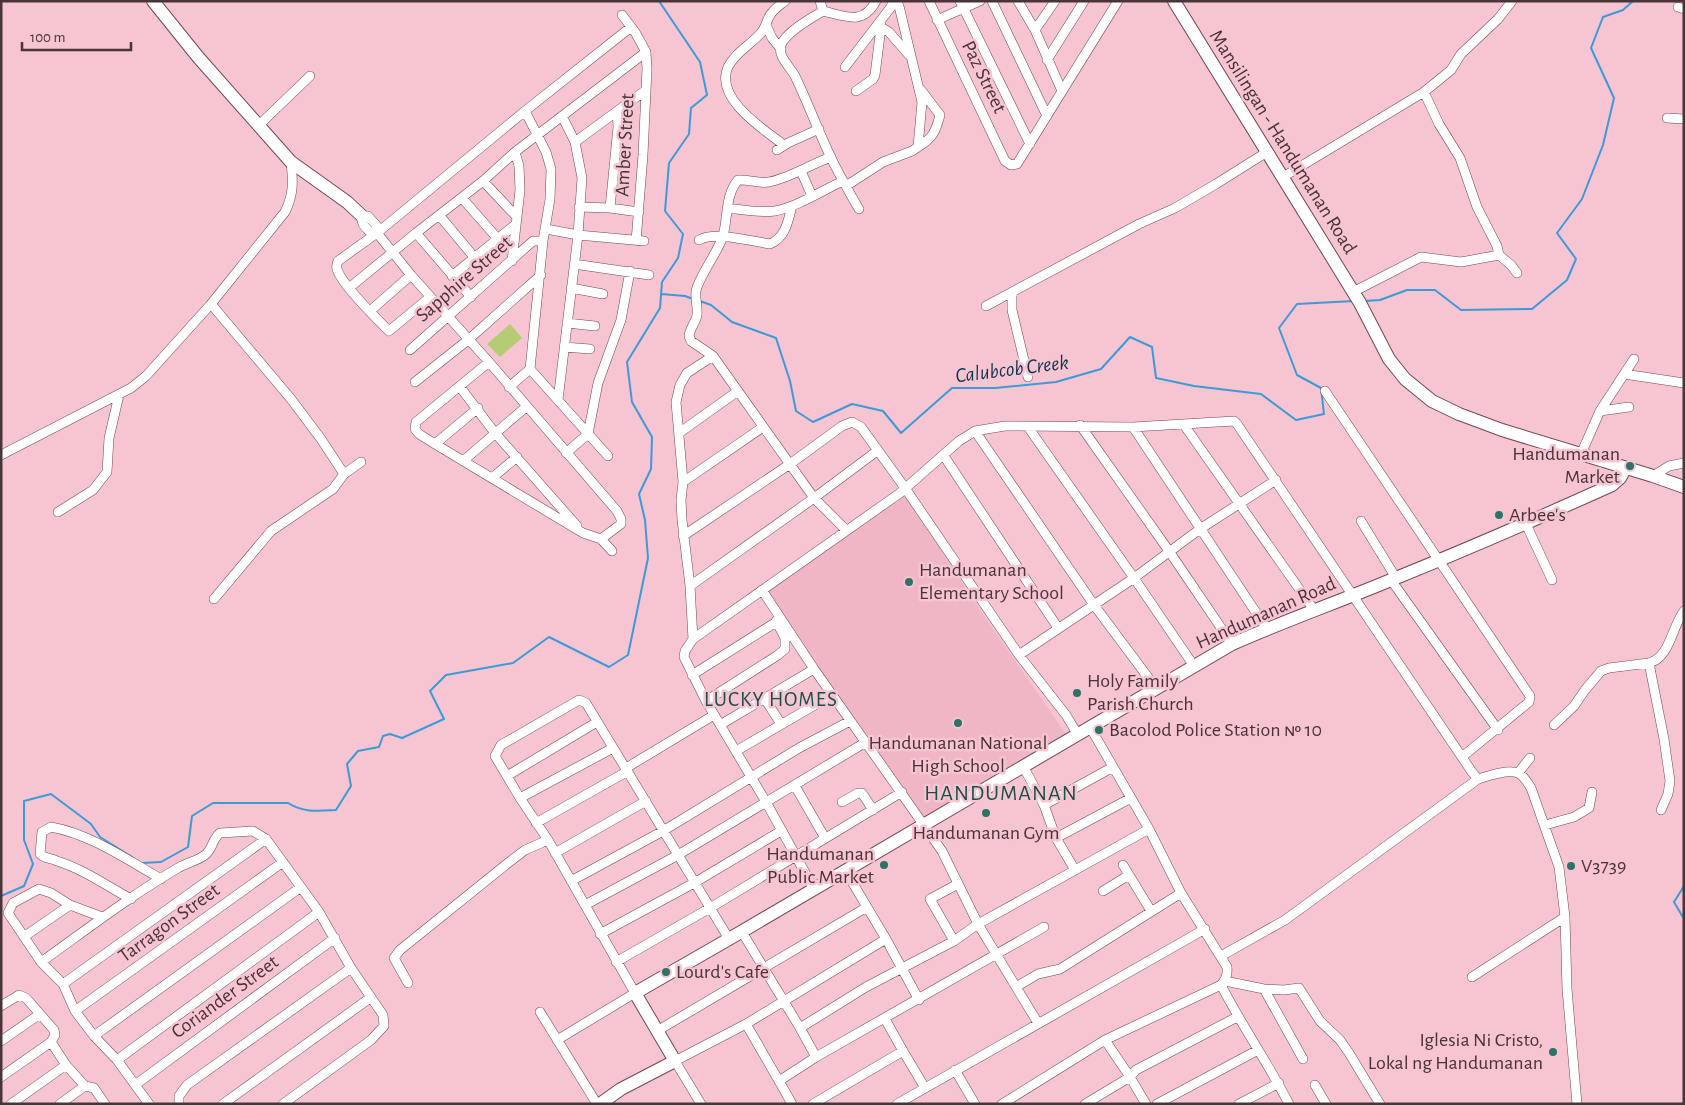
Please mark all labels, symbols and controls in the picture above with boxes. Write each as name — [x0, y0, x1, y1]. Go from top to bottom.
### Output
scale bar — [22, 20, 131, 52]
street label: Mansilingan - Handumanan Road — [1206, 27, 1360, 257]
text: 100 m — [30, 30, 65, 45]
street label: Paz Street — [958, 38, 1010, 117]
street label: Amber Street — [612, 92, 638, 197]
street label: Sapphire Street — [412, 232, 516, 326]
water label: Calubcob Creek — [954, 352, 1070, 386]
place label: Handumanan Market — [1512, 444, 1621, 487]
marker: Handumanan Market — [1624, 460, 1636, 472]
place label: Arbee's — [1509, 505, 1566, 525]
marker: Arbee's — [1493, 509, 1505, 521]
place label: Handumanan Elementary School — [919, 560, 1064, 603]
street label: Handumanan Road — [1193, 573, 1339, 653]
marker: Handumanan Elementary School — [903, 576, 915, 588]
place label: Holy Family Parish Church — [1087, 671, 1194, 714]
marker: Holy Family Parish Church — [1071, 687, 1083, 699]
district label: LUCKY HOMES — [704, 689, 838, 710]
marker: Handumanan National High School — [952, 717, 964, 729]
place label: Bacolod Police Station № 10 — [1109, 720, 1322, 740]
marker: Bacolod Police Station № 10 — [1093, 724, 1105, 736]
place label: Handumanan National High School — [869, 733, 1047, 776]
district label: HANDUMANAN — [924, 782, 1078, 804]
marker: Handumanan Gym — [980, 807, 992, 819]
place label: Handumanan Gym — [912, 823, 1060, 843]
place label: Handumanan Public Market — [766, 844, 875, 887]
place label: V3739 — [1581, 856, 1627, 876]
marker: Handumanan Public Market — [878, 859, 890, 871]
marker: V3739 — [1565, 860, 1577, 872]
street label: Tarragon Street — [115, 879, 224, 966]
street label: Coriander Street — [168, 951, 283, 1042]
place label: Lourd's Cafe — [676, 962, 769, 982]
marker: Lourd's Cafe — [660, 966, 672, 978]
place label: Iglesia Ni Cristo, Lokal ng Handumanan — [1368, 1030, 1543, 1073]
marker: Iglesia Ni Cristo, Lokal ng Handumanan — [1547, 1046, 1559, 1058]

